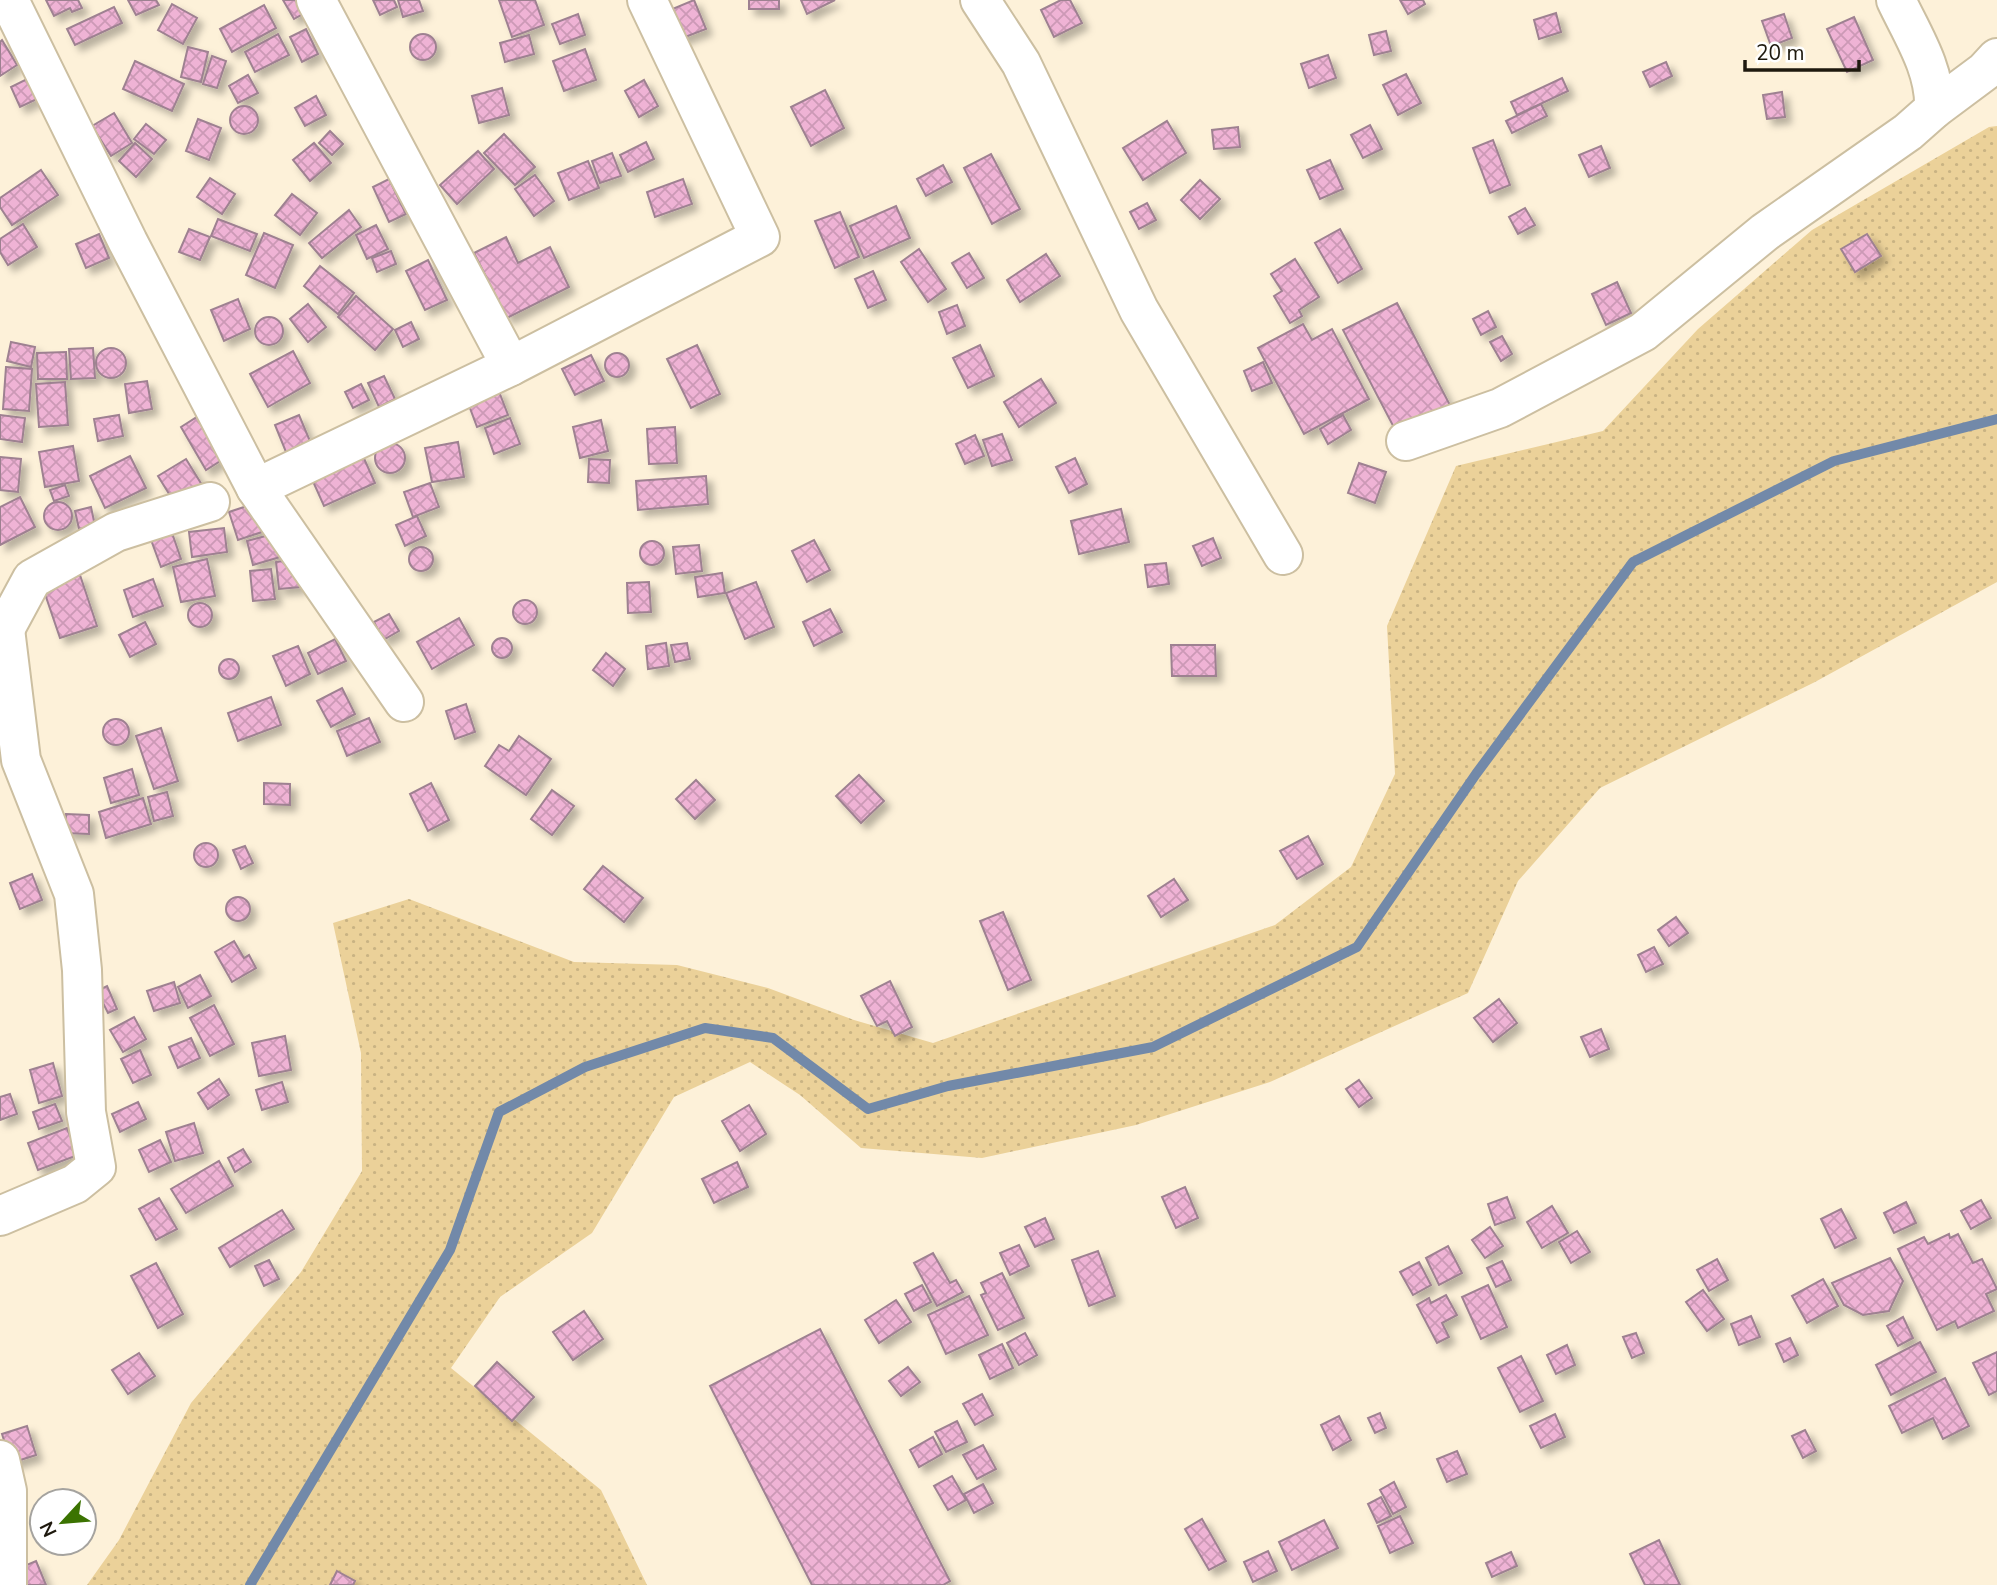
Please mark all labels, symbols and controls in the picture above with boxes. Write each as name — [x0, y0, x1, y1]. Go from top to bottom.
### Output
scale bar — [1745, 28, 1859, 72]
text: 20 m — [1756, 39, 1805, 67]
north arrow — [28, 1487, 98, 1557]
text: N — [34, 1517, 63, 1541]

